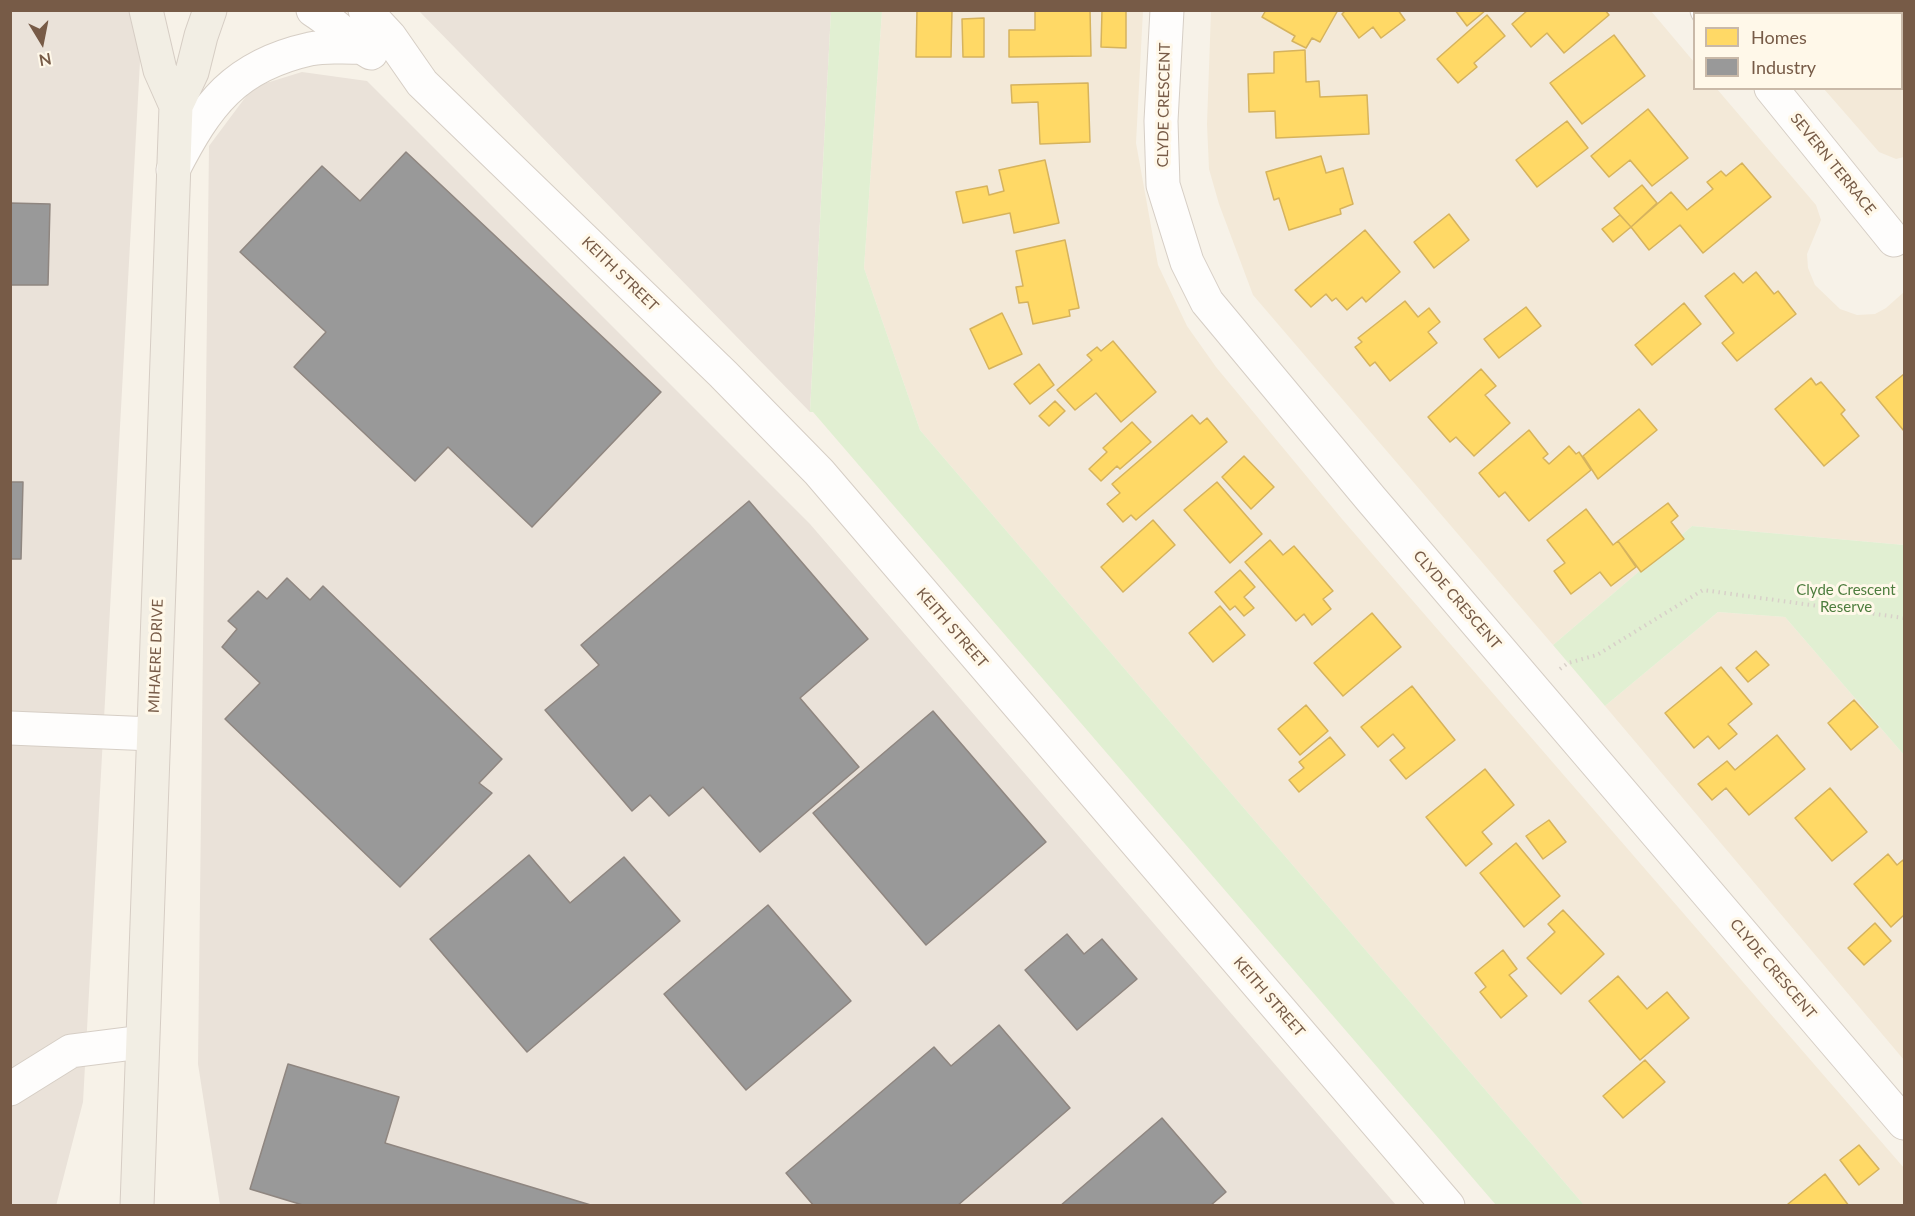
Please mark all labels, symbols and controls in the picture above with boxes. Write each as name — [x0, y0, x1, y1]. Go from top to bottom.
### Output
north arrow — [12, 12, 72, 72]
legend — [1693, 12, 1903, 90]
text: Homes — [1751, 26, 1807, 48]
street label: CLYDE CRESCENT — [1154, 42, 1174, 168]
text: N — [38, 50, 53, 71]
text: Industry — [1751, 56, 1816, 78]
street label: SEVERN TERRACE — [1787, 110, 1879, 218]
street label: KEITH STREET — [578, 233, 662, 315]
street label: CLYDE CRESCENT — [1409, 547, 1505, 653]
park label: Clyde Crescent Reserve — [1796, 581, 1896, 616]
street label: KEITH STREET — [913, 585, 991, 671]
street label: MIHAERE DRIVE — [145, 599, 167, 713]
street label: CLYDE CRESCENT — [1726, 915, 1820, 1023]
street label: KEITH STREET — [1230, 954, 1308, 1040]

